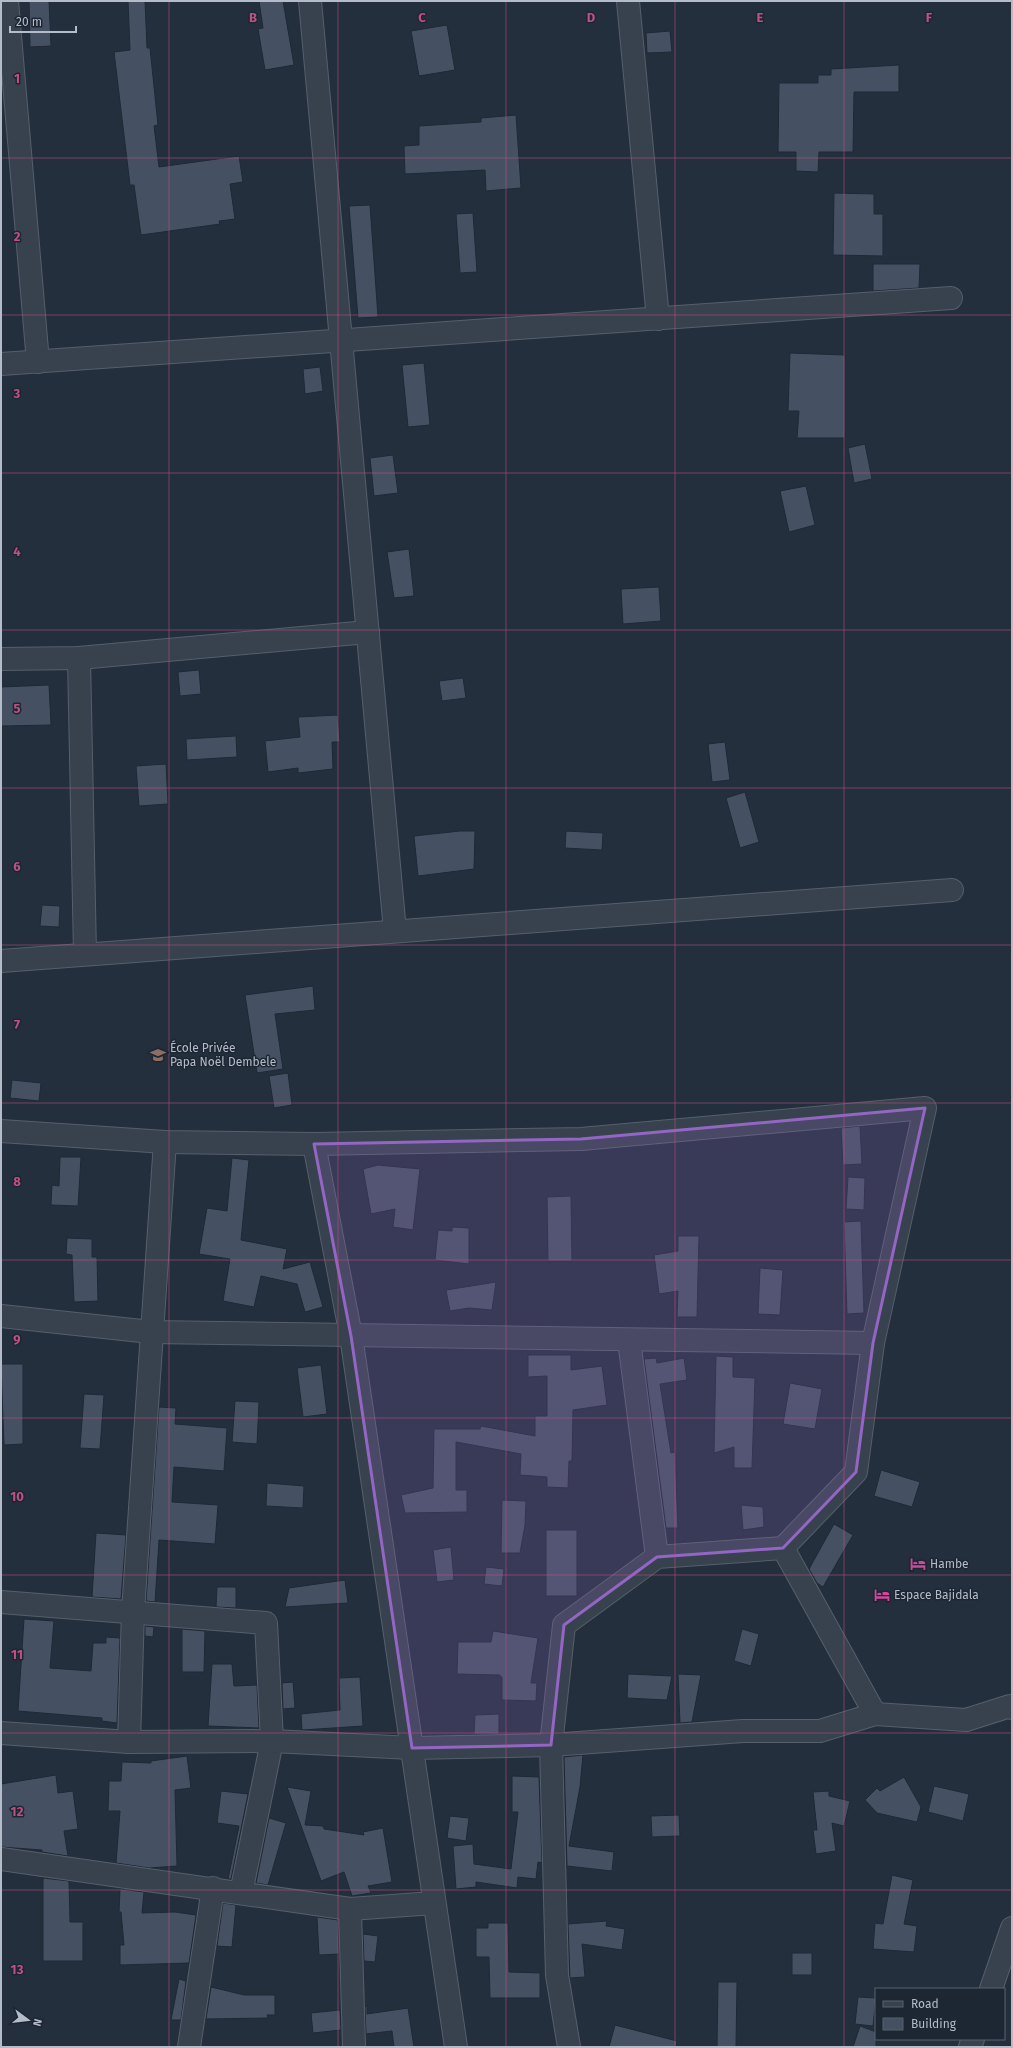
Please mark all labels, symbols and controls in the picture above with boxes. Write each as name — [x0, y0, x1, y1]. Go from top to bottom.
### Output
scale bar — [10, 8, 76, 34]
text: B — [249, 10, 257, 25]
text: C — [418, 10, 426, 25]
text: D — [587, 10, 596, 25]
text: E — [757, 10, 764, 25]
text: F — [926, 10, 933, 25]
text: 20 m — [16, 15, 42, 29]
text: 1 — [14, 71, 20, 86]
text: 2 — [14, 229, 21, 244]
text: 3 — [13, 386, 21, 401]
text: 4 — [13, 544, 21, 559]
text: 5 — [14, 701, 21, 716]
text: 6 — [13, 859, 21, 874]
text: 7 — [14, 1017, 20, 1032]
place label: École Privée Papa Noël Dembele — [170, 1040, 276, 1069]
school or university icon: École Privée Papa Noël Dembele — [149, 1046, 167, 1064]
text: 8 — [13, 1174, 21, 1189]
text: 9 — [13, 1332, 21, 1347]
text: 10 — [10, 1489, 24, 1504]
hotel icon: Hambe — [909, 1555, 927, 1573]
place label: Hambe — [930, 1557, 969, 1571]
hotel icon: Espace Bajidala — [873, 1586, 891, 1604]
place label: Espace Bajidala — [894, 1588, 979, 1602]
text: 11 — [11, 1647, 23, 1662]
text: 12 — [11, 1804, 24, 1819]
text: 13 — [11, 1962, 24, 1977]
legend — [875, 1988, 1005, 2040]
text: Road — [911, 1997, 939, 2011]
north arrow — [8, 2000, 48, 2040]
text: N — [30, 2017, 44, 2028]
text: Building — [911, 2017, 957, 2031]

